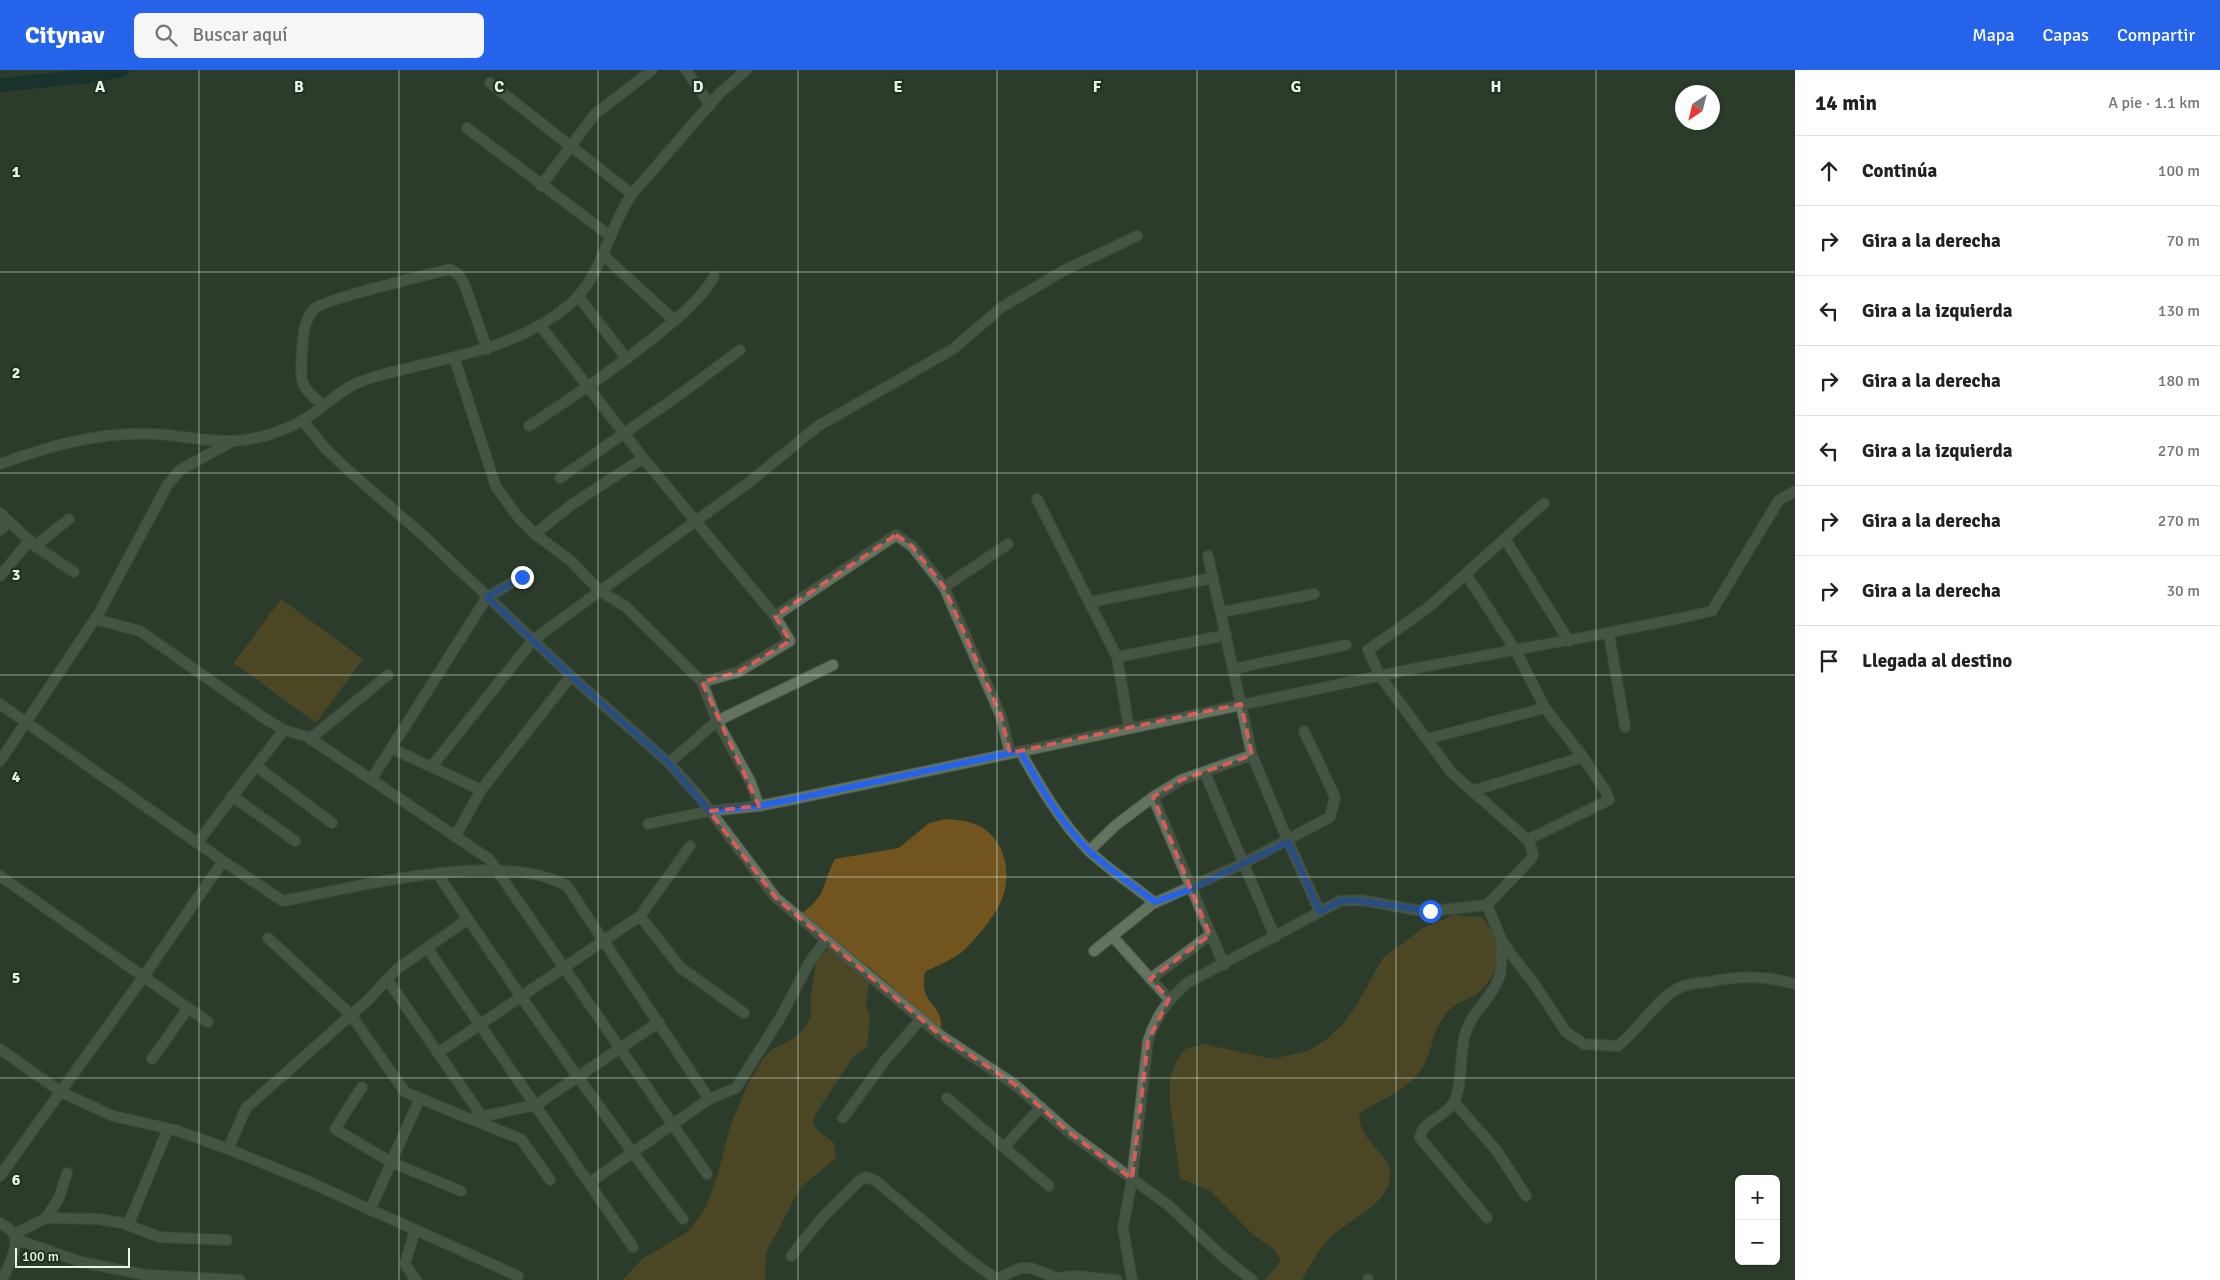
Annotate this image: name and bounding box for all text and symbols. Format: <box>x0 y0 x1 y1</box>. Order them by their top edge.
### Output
search box <box>134 13 484 58</box>
text: Citynav <box>25 20 104 50</box>
icon: search <box>152 21 180 49</box>
text: Buscar aquí <box>192 23 288 47</box>
text: Mapa <box>1972 24 2015 46</box>
text: Capas <box>2043 24 2089 46</box>
text: Compartir <box>2117 24 2195 46</box>
text: A <box>95 77 106 97</box>
text: B <box>294 77 304 97</box>
text: C <box>494 77 504 97</box>
text: D <box>693 77 704 97</box>
text: E <box>893 77 903 97</box>
text: F <box>1093 77 1102 97</box>
text: G <box>1291 77 1301 97</box>
text: H <box>1491 77 1501 97</box>
north arrow <box>1675 85 1720 130</box>
text: 14 min <box>1815 90 1877 116</box>
text: A pie · 1.1 km <box>2108 93 2200 113</box>
icon: ahead <box>1815 157 1843 185</box>
text: Continúa <box>1862 159 1937 183</box>
text: 100 m <box>2158 161 2200 181</box>
text: 1 <box>12 162 21 182</box>
icon: right <box>1815 227 1843 255</box>
text: Gira a la derecha <box>1862 229 2001 253</box>
text: 70 m <box>2166 231 2200 251</box>
icon: left <box>1815 297 1843 325</box>
text: Gira a la izquierda <box>1862 299 2012 323</box>
text: 130 m <box>2158 301 2200 321</box>
text: 2 <box>12 363 20 383</box>
icon: right <box>1815 367 1843 395</box>
text: Gira a la derecha <box>1862 369 2001 393</box>
text: 180 m <box>2158 371 2200 391</box>
icon: left <box>1815 437 1843 465</box>
text: Gira a la izquierda <box>1862 439 2012 463</box>
text: 270 m <box>2158 441 2200 461</box>
icon: right <box>1815 507 1843 535</box>
text: Gira a la derecha <box>1862 509 2001 533</box>
text: 270 m <box>2158 511 2200 531</box>
text: 3 <box>12 565 20 585</box>
route end <box>511 566 534 589</box>
icon: right <box>1815 577 1843 605</box>
text: Gira a la derecha <box>1862 579 2001 603</box>
text: 30 m <box>2166 581 2200 601</box>
icon: arrive <box>1815 647 1843 675</box>
text: Llegada al destino <box>1862 649 2012 673</box>
text: 4 <box>12 767 21 787</box>
route start <box>1419 900 1442 923</box>
text: 5 <box>12 968 20 988</box>
text: 6 <box>12 1170 21 1190</box>
map controls <box>1735 1175 1780 1265</box>
button: + <box>1735 1175 1780 1220</box>
button: − <box>1735 1220 1780 1265</box>
scale bar <box>15 1245 130 1268</box>
text: 100 m <box>22 1248 59 1265</box>

